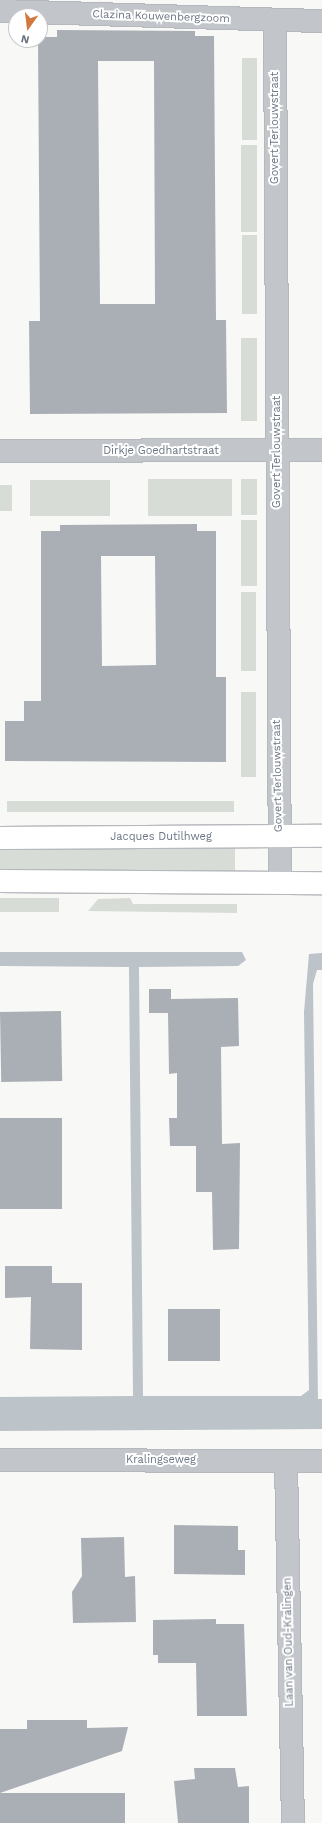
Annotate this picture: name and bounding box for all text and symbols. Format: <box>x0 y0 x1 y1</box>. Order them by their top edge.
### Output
north arrow <box>8 8 48 48</box>
street label: Clazina Kouwenbergzoom <box>92 8 230 26</box>
text: N <box>20 32 31 46</box>
street label: Govert Terlouwstraat <box>268 72 282 184</box>
street label: Govert Terlouwstraat <box>270 396 284 508</box>
street label: Dirkje Goedhartstraat <box>103 444 219 458</box>
street label: Govert Terlouwstraat <box>270 719 286 833</box>
street label: Jacques Dutilhweg <box>110 830 212 844</box>
street label: Kralingseweg <box>126 1453 196 1467</box>
street label: Laan van Oud-Kralingen <box>281 1577 297 1707</box>

